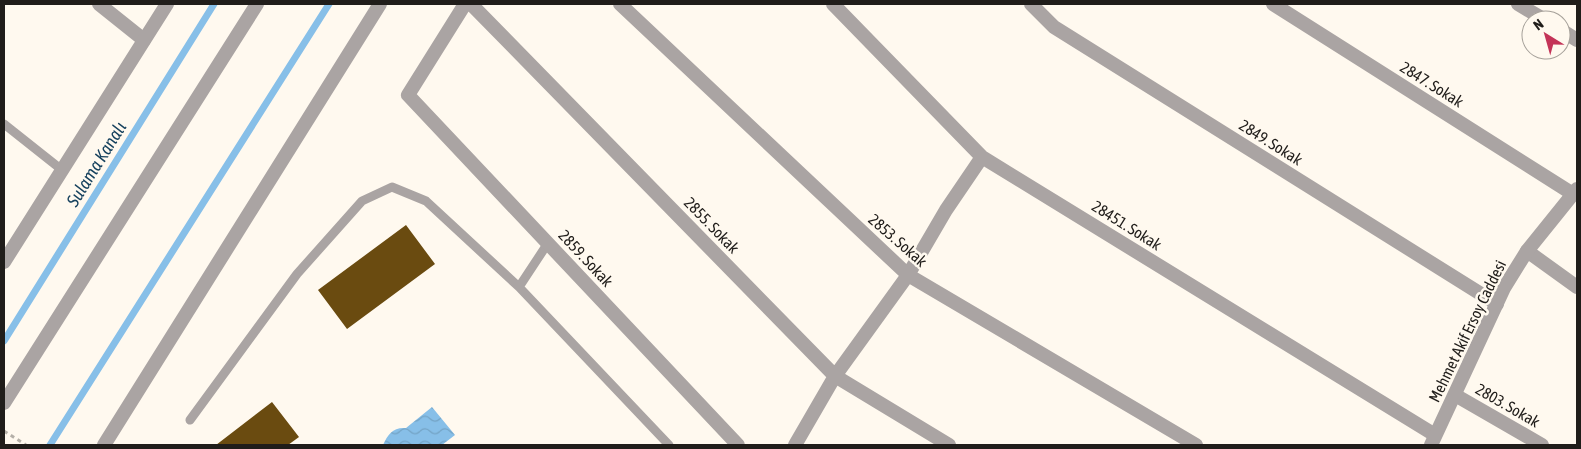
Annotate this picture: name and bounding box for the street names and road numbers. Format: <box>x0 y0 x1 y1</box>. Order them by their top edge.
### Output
street label: 2847. Sokak <box>1397 58 1467 110</box>
street label: 2849. Sokak <box>1236 116 1306 168</box>
street label: 2855. Sokak <box>681 193 743 257</box>
street label: 28451. Sokak <box>1089 197 1165 253</box>
street label: 2853. Sokak <box>865 210 931 270</box>
street label: 2859. Sokak <box>555 226 617 290</box>
street label: Mehmet Akif Ersoy Caddesi <box>1425 257 1510 405</box>
street label: 2803. Sokak <box>1473 379 1543 431</box>

